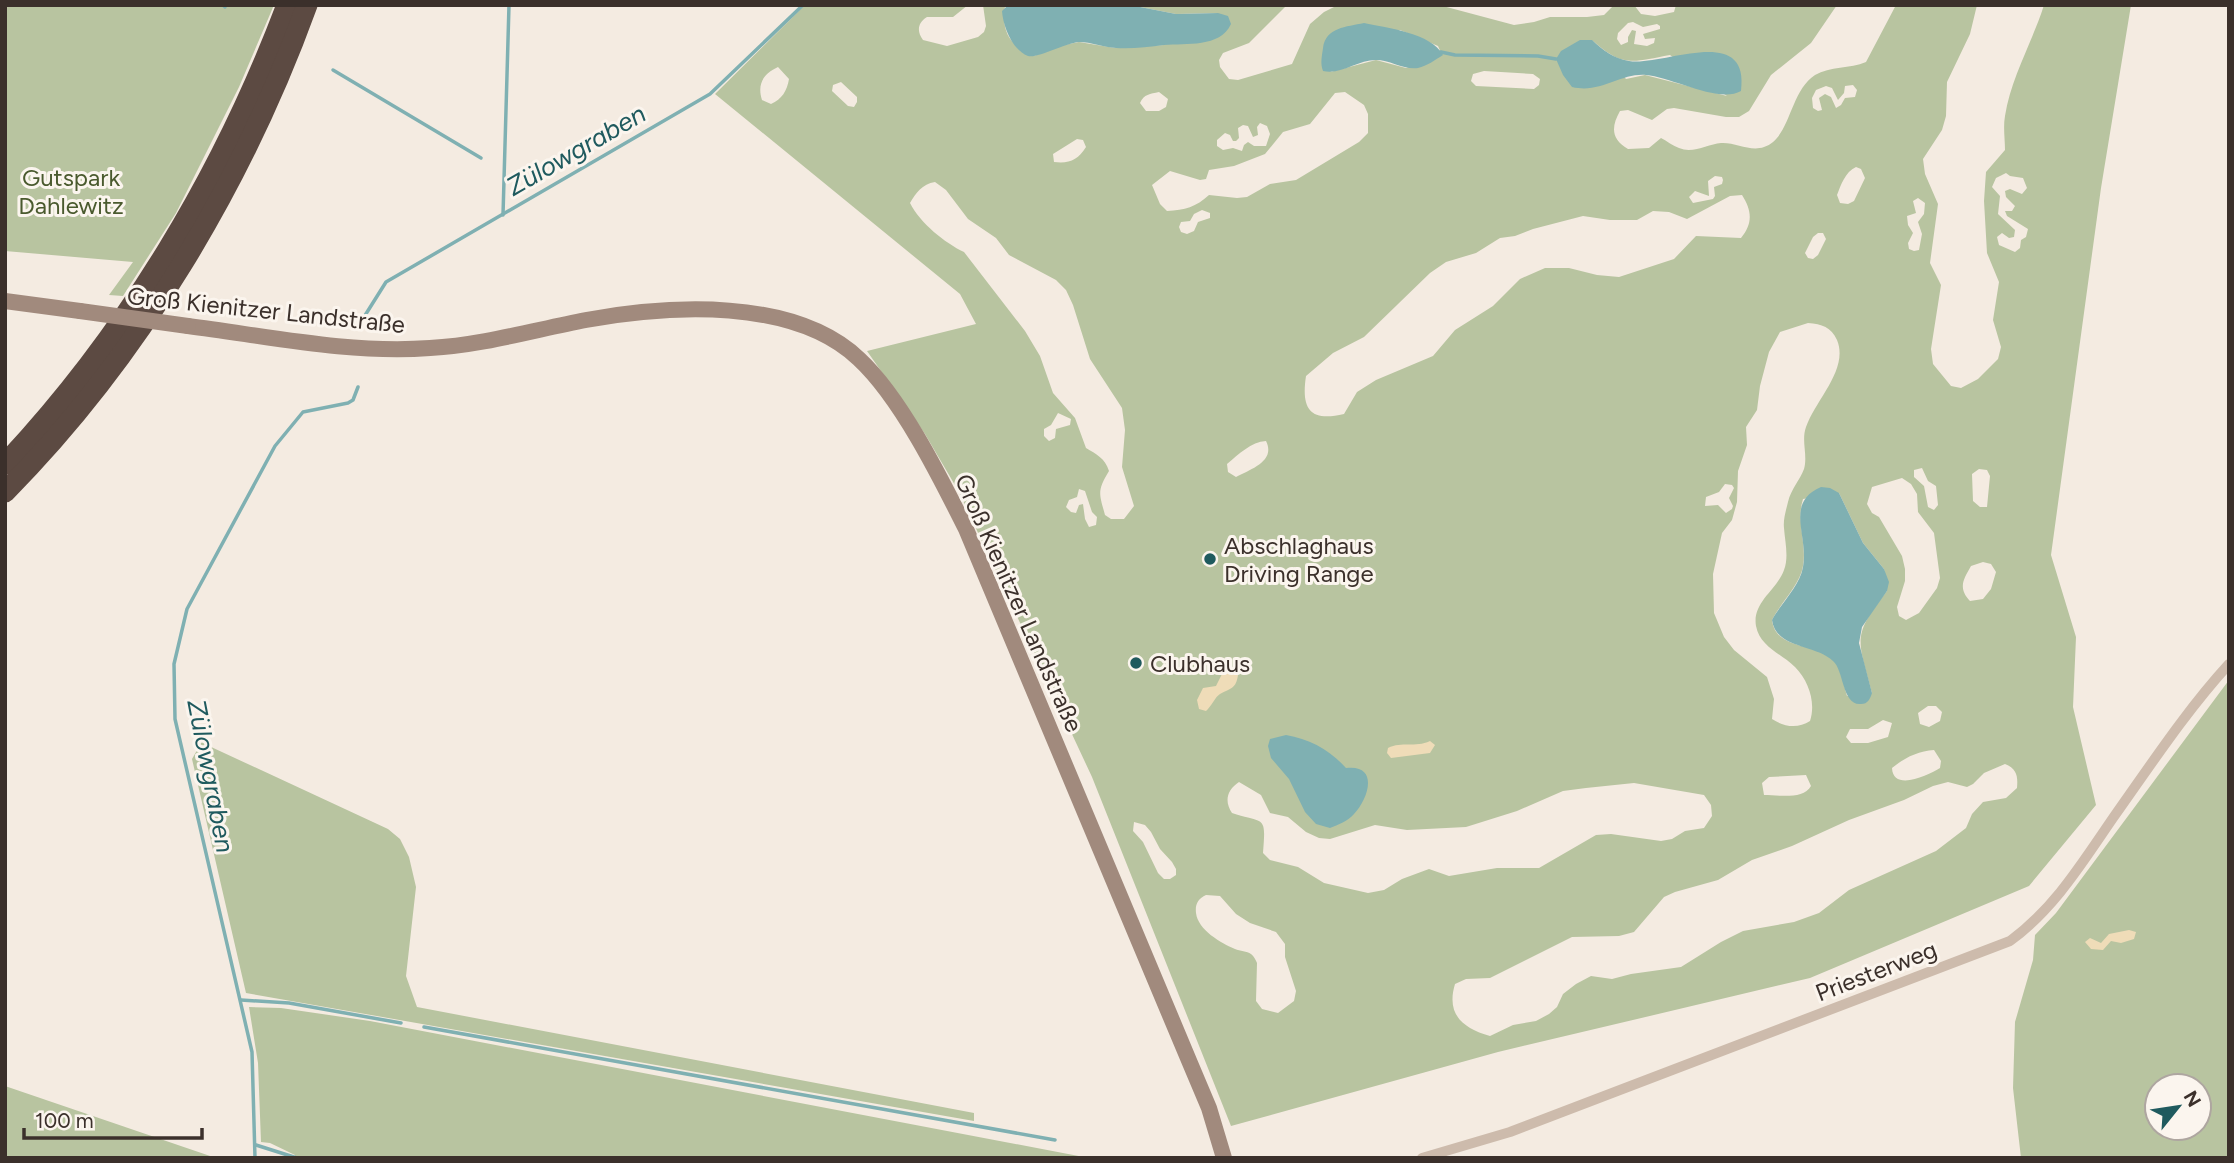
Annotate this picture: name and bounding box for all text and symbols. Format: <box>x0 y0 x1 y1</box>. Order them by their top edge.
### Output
water label: Zülowgraben <box>501 97 651 203</box>
park label: Gutspark Dahlewitz <box>18 163 124 220</box>
street label: Groß Kienitzer Landstraße <box>126 281 406 339</box>
street label: Groß Kienitzer Landstraße <box>949 469 1089 737</box>
place label: Abschlaghaus Driving Range <box>1224 531 1374 588</box>
marker: Abschlaghaus Driving Range <box>1202 551 1218 567</box>
place label: Clubhaus <box>1150 649 1250 678</box>
marker: Clubhaus <box>1128 655 1144 671</box>
water label: Zülowgraben <box>180 697 242 855</box>
street label: Priesterweg <box>1811 935 1941 1007</box>
north arrow <box>2143 1072 2213 1142</box>
text: N <box>2179 1087 2206 1111</box>
scale bar <box>24 1096 203 1140</box>
text: 100 m <box>35 1108 94 1133</box>

